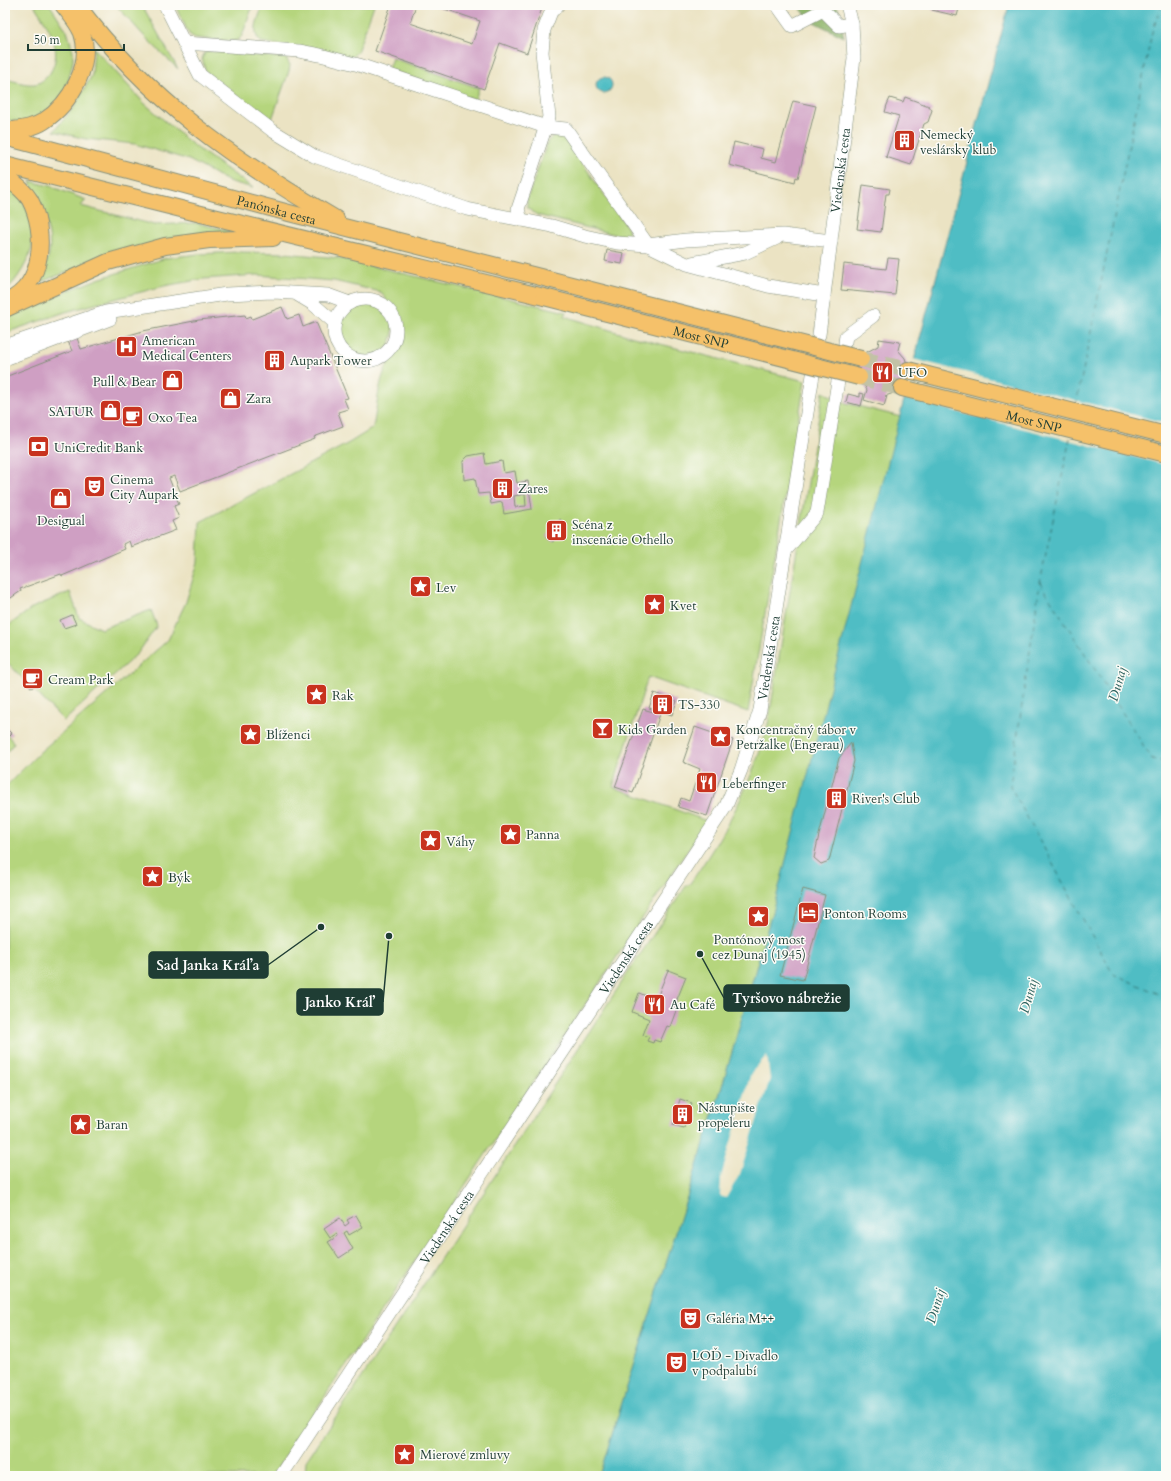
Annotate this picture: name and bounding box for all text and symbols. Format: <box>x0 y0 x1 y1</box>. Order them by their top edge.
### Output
scale bar <box>28 26 124 52</box>
text: 50 m <box>34 32 61 48</box>
street label: Viedenská cesta <box>826 126 855 214</box>
place label: Nemecký veslársky klub <box>920 126 997 159</box>
building icon: Nemecký veslársky klub <box>892 128 918 154</box>
street label: Panónska cesta <box>234 191 318 230</box>
street label: Most SNP <box>671 322 731 354</box>
place label: American Medical Centers <box>142 332 231 365</box>
hospital icon: American Medical Centers <box>114 334 140 360</box>
building icon: Aupark Tower <box>261 347 287 373</box>
place label: Aupark Tower <box>290 352 372 370</box>
restaurant icon: UFO <box>870 359 896 385</box>
place label: UFO <box>898 364 927 382</box>
shop icon: Pull & Bear <box>159 368 185 394</box>
place label: Pull & Bear <box>93 373 156 391</box>
shop icon: Zara <box>218 385 244 411</box>
place label: Zara <box>246 390 272 408</box>
shop icon: SATUR <box>97 398 123 424</box>
place label: SATUR <box>49 403 94 421</box>
cafe icon: Oxo Tea <box>120 404 146 430</box>
street label: Most SNP <box>1004 406 1064 438</box>
place label: Oxo Tea <box>148 409 198 427</box>
bank icon: UniCredit Bank <box>26 434 52 460</box>
place label: UniCredit Bank <box>54 439 143 457</box>
place label: Cinema City Aupark <box>110 471 179 504</box>
theatre icon: Cinema City Aupark <box>82 473 108 499</box>
building icon: Zares <box>490 475 516 501</box>
place label: Zares <box>518 480 548 498</box>
shop icon: Desigual <box>48 485 74 511</box>
place label: Desigual <box>37 512 86 530</box>
place label: Scéna z inscenácie Othello <box>572 516 673 549</box>
building icon: Scéna z inscenácie Othello <box>544 518 570 544</box>
place icon: Lev <box>408 574 434 600</box>
place label: Lev <box>436 579 457 597</box>
place icon: Kvet <box>641 592 667 618</box>
place label: Kvet <box>670 597 696 615</box>
street label: Viedenská cesta <box>754 614 785 702</box>
water label: Dunaj <box>1103 664 1132 704</box>
cafe icon: Cream Park <box>20 666 46 692</box>
place label: Cream Park <box>48 671 114 689</box>
place icon: Rak <box>303 682 329 708</box>
place label: Rak <box>332 687 354 705</box>
building icon: TS-330 <box>650 691 676 717</box>
place label: TS-330 <box>678 696 720 714</box>
bar icon: Kids Garden <box>590 716 616 742</box>
place icon: Blíženci <box>237 721 263 747</box>
place label: Kids Garden <box>618 721 688 739</box>
place label: Koncentračný tábor v Petržalke (Engerau) <box>736 721 857 754</box>
place icon: Koncentračný tábor v Petržalke (Engerau) <box>707 723 733 749</box>
place label: Blíženci <box>266 726 311 744</box>
restaurant icon: Leberfinger <box>694 770 720 796</box>
place label: Leberfinger <box>722 775 786 793</box>
building icon: River's Club <box>824 785 850 811</box>
place label: River's Club <box>852 790 920 808</box>
place icon: Panna <box>497 821 523 847</box>
place label: Panna <box>526 826 560 844</box>
place icon: Váhy <box>418 828 444 854</box>
place label: Váhy <box>446 833 475 851</box>
place icon: Býk <box>140 864 166 890</box>
place label: Býk <box>168 869 191 887</box>
hotel icon: Ponton Rooms <box>796 900 822 926</box>
place icon: Pontónový most cez Dunaj (1945) <box>746 904 772 930</box>
place label: Ponton Rooms <box>824 905 907 923</box>
street label: Viedenská cesta <box>595 917 658 998</box>
place label: Pontónový most cez Dunaj (1945) <box>712 931 806 964</box>
callout: Sad Janka Kráľa <box>149 952 268 978</box>
text: Sad Janka Kráľa <box>156 956 260 975</box>
water label: Dunaj <box>1014 976 1043 1016</box>
callout: Tyršovo nábrežie <box>724 985 849 1011</box>
callout: Janko Kráľ <box>297 989 383 1015</box>
text: Tyršovo nábrežie <box>732 989 842 1008</box>
restaurant icon: Au Café <box>642 991 668 1017</box>
text: Janko Kráľ <box>303 993 376 1012</box>
place label: Au Café <box>670 996 715 1014</box>
place label: Nástupište propeleru <box>698 1099 755 1132</box>
building icon: Nástupište propeleru <box>669 1101 695 1127</box>
place icon: Baran <box>68 1111 94 1137</box>
place label: Baran <box>96 1116 129 1134</box>
street label: Viedenská cesta <box>416 1186 479 1268</box>
water label: Dunaj <box>921 1285 950 1326</box>
theatre icon: Galéria M++ <box>678 1305 704 1331</box>
place label: Galéria M++ <box>706 1310 775 1328</box>
place label: LOĎ - Divadlo v podpalubí <box>692 1347 778 1380</box>
theatre icon: LOĎ - Divadlo v podpalubí <box>663 1349 689 1375</box>
place icon: Mierové zmluvy <box>392 1441 418 1467</box>
place label: Mierové zmluvy <box>420 1446 510 1464</box>

